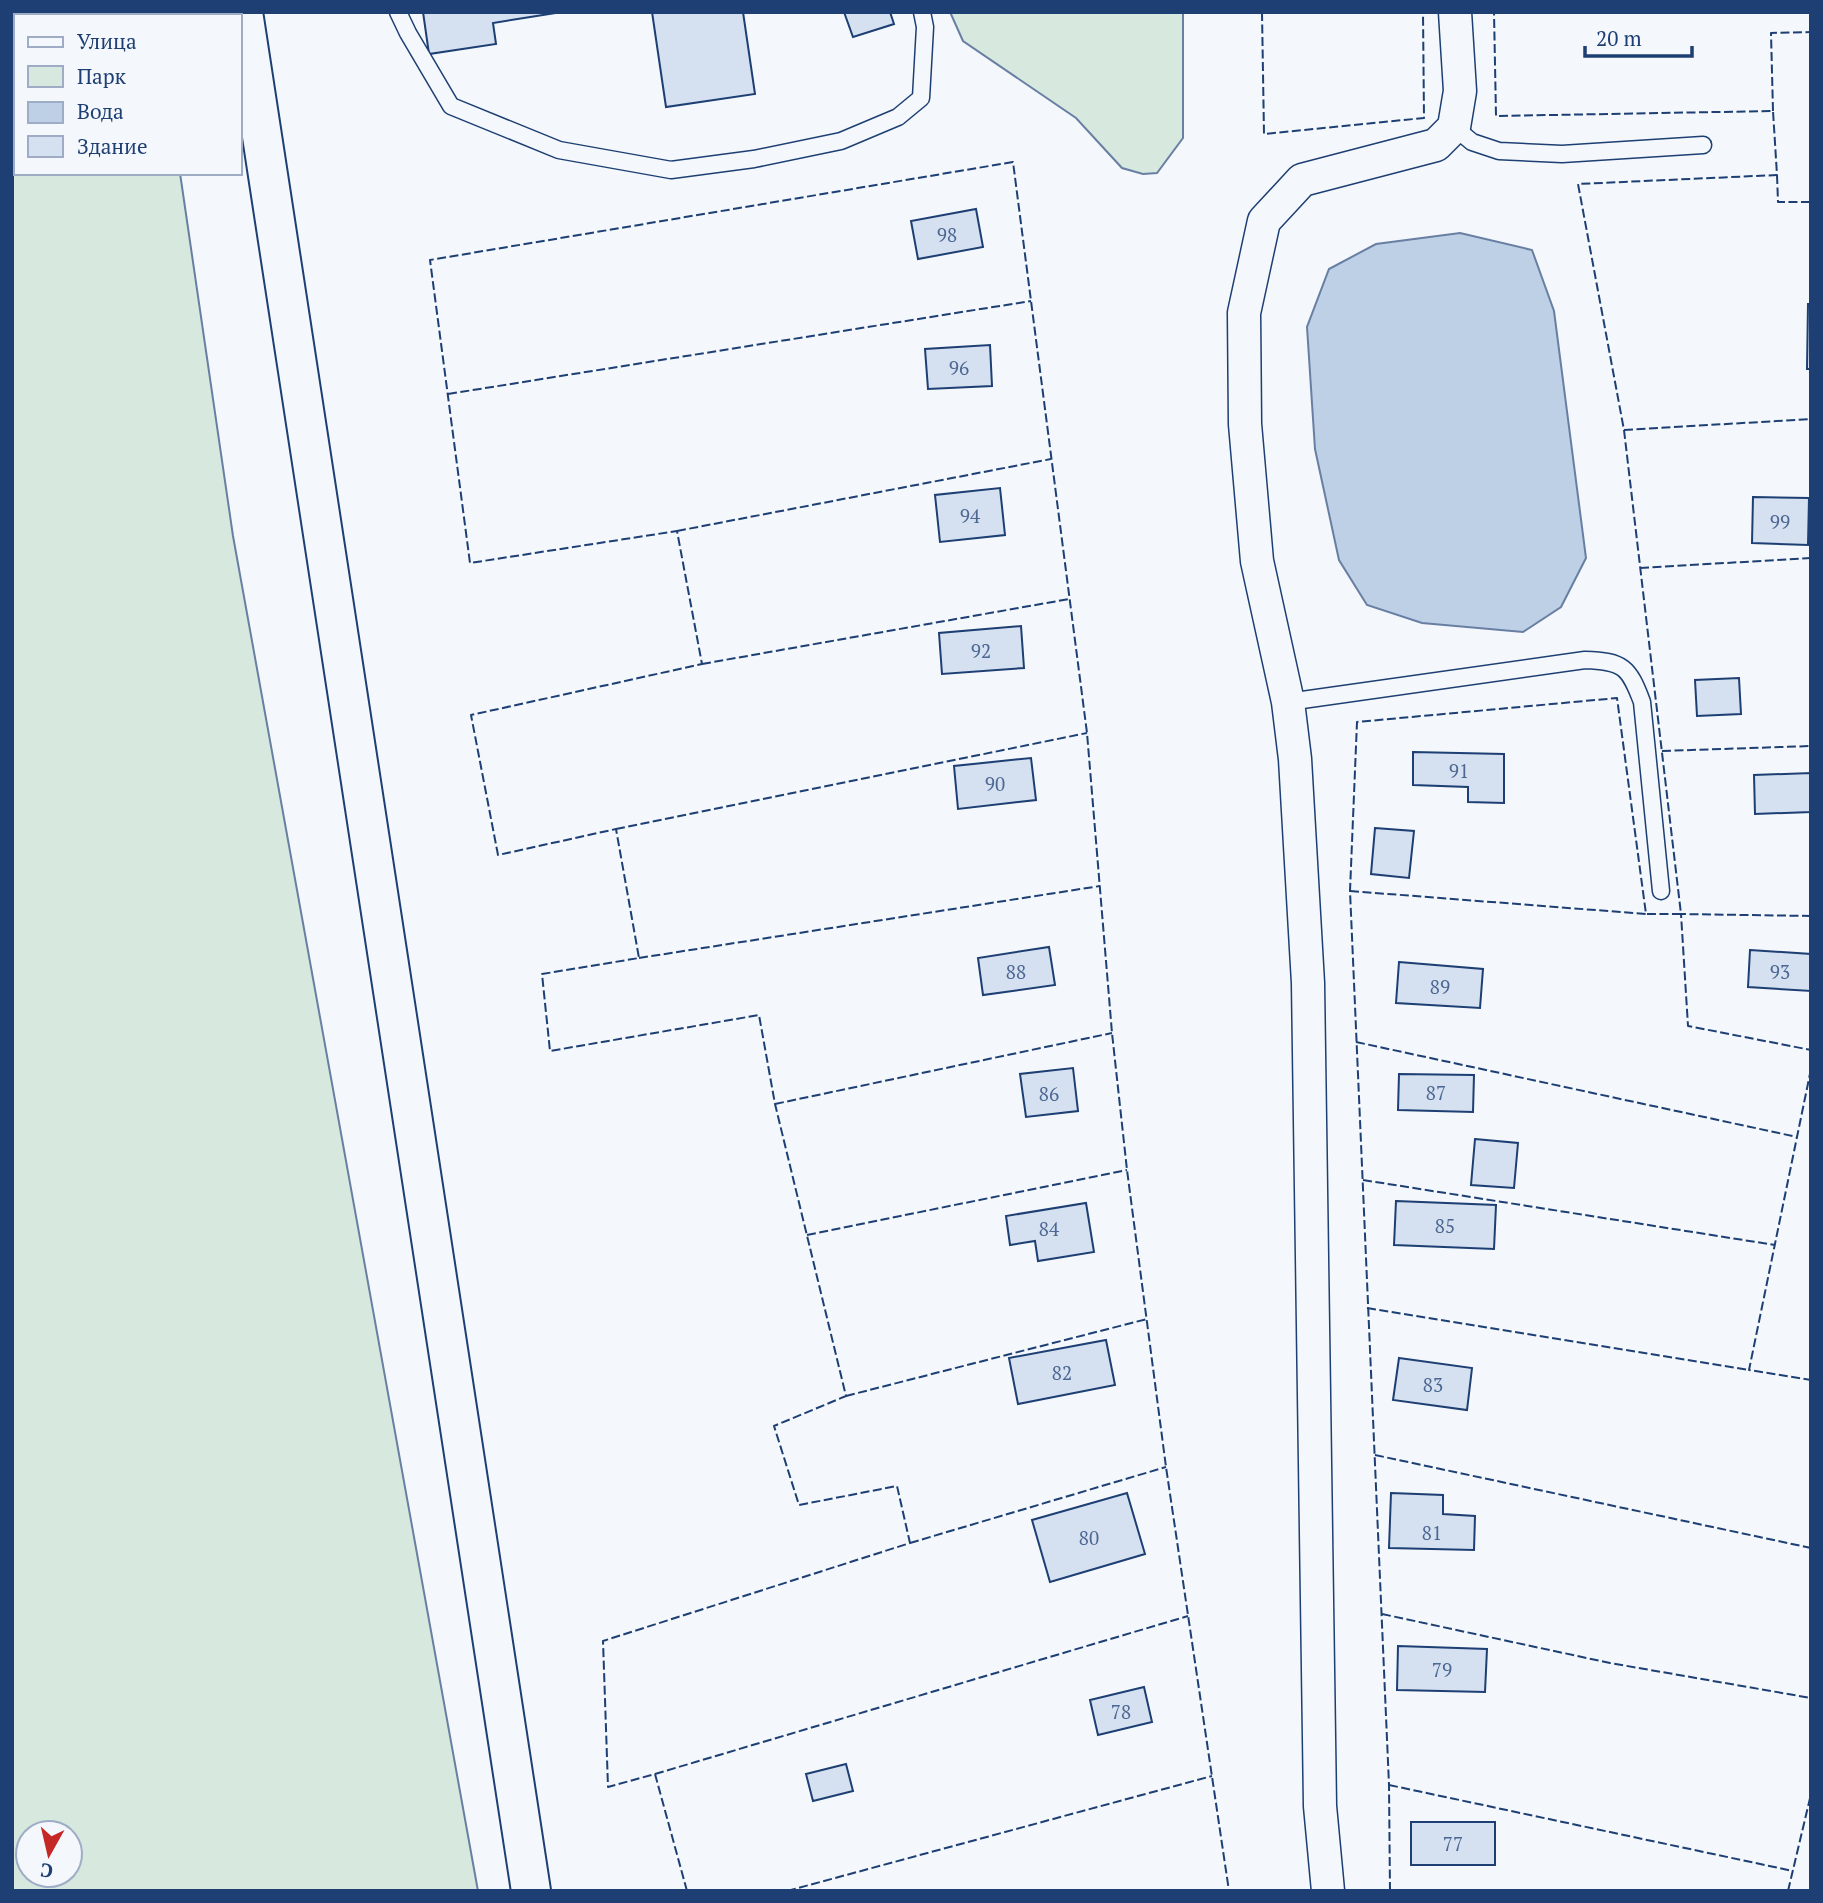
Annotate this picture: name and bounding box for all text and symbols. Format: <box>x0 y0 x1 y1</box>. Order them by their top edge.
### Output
legend <box>14 14 242 175</box>
scale bar <box>1585 14 1692 58</box>
text: 20 m <box>1596 24 1642 52</box>
text: Улица <box>77 27 137 55</box>
text: Парк <box>77 62 127 90</box>
text: Вода <box>77 97 124 125</box>
text: Здание <box>77 132 148 160</box>
house number: 98 <box>937 222 957 247</box>
house number: 96 <box>949 355 969 380</box>
house number: 94 <box>960 503 981 528</box>
house number: 99 <box>1770 509 1790 534</box>
house number: 92 <box>971 638 991 663</box>
house number: 91 <box>1449 758 1469 783</box>
house number: 90 <box>985 771 1005 796</box>
house number: 88 <box>1006 959 1026 984</box>
house number: 93 <box>1770 959 1790 984</box>
house number: 89 <box>1430 974 1450 999</box>
house number: 87 <box>1426 1080 1446 1105</box>
house number: 86 <box>1039 1081 1059 1106</box>
house number: 85 <box>1435 1213 1455 1238</box>
house number: 84 <box>1039 1216 1060 1241</box>
house number: 82 <box>1052 1360 1072 1385</box>
house number: 83 <box>1423 1372 1443 1397</box>
house number: 81 <box>1422 1520 1442 1545</box>
house number: 80 <box>1079 1525 1099 1550</box>
house number: 79 <box>1432 1657 1452 1682</box>
house number: 78 <box>1111 1699 1131 1724</box>
north arrow <box>14 1819 84 1889</box>
house number: 77 <box>1443 1831 1463 1856</box>
text: С <box>39 1858 54 1885</box>

